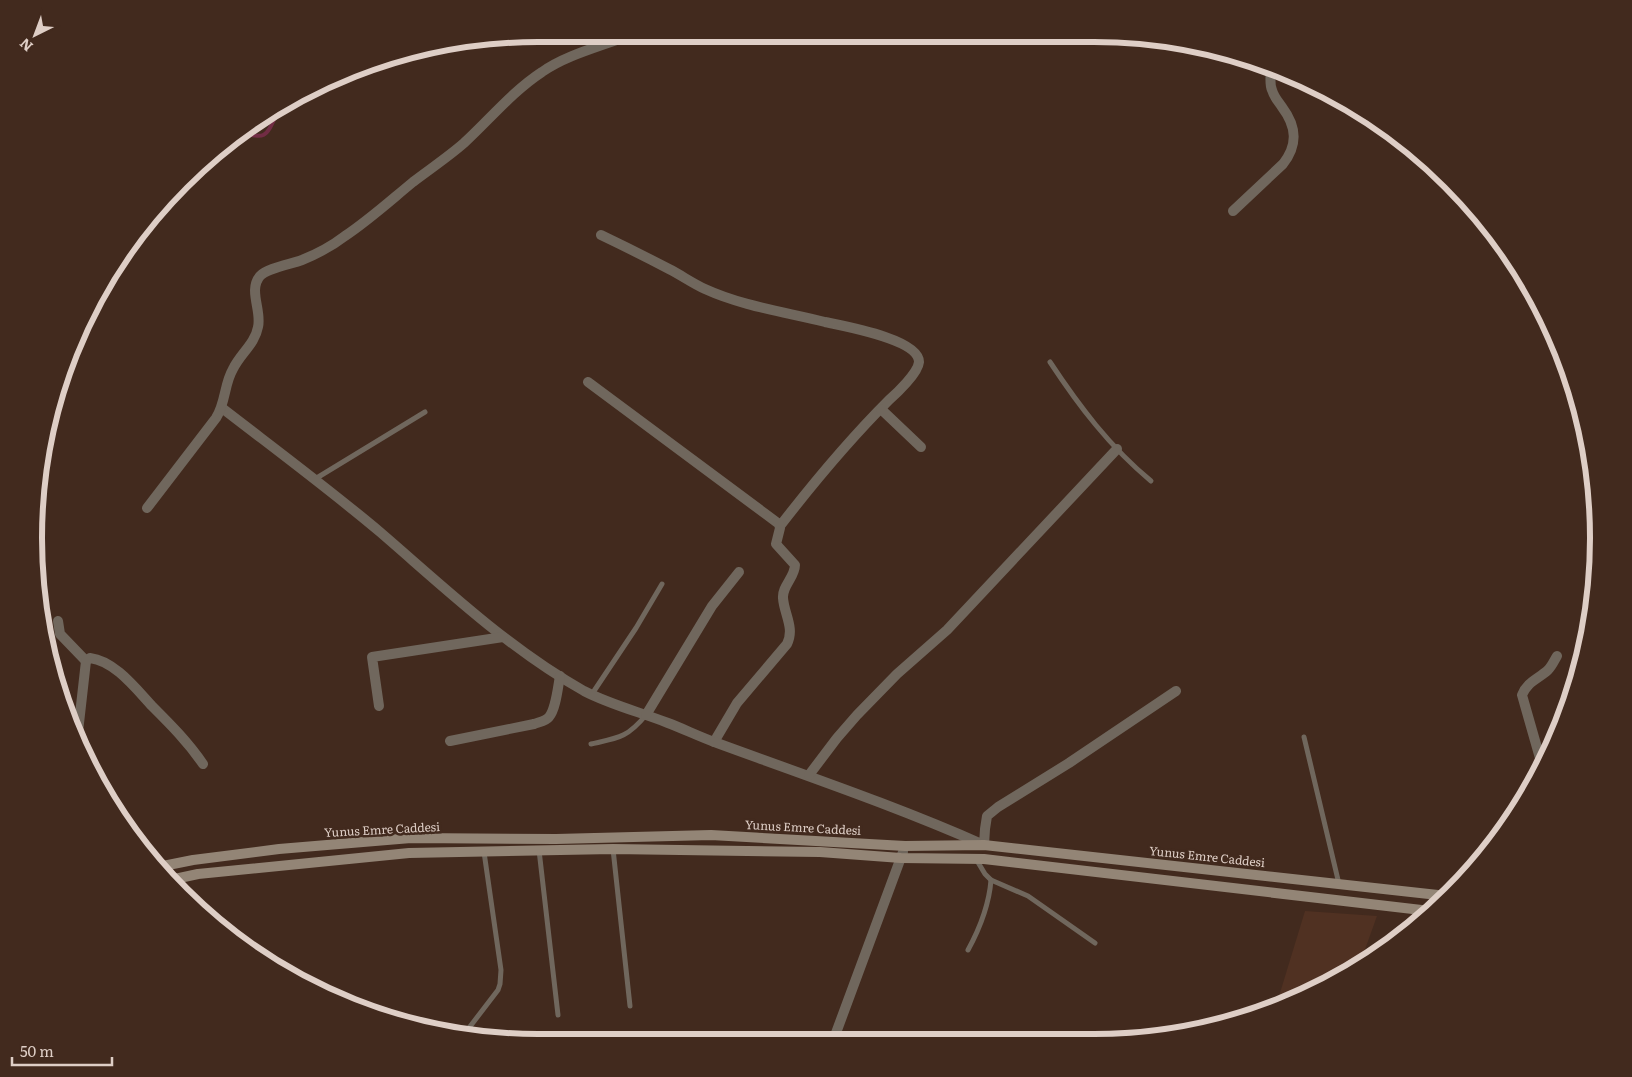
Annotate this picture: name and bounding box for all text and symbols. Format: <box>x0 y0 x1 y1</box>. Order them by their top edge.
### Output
north arrow <box>10 10 60 60</box>
text: N <box>14 34 37 57</box>
street label: Yunus Emre Caddesi <box>745 815 862 839</box>
street label: Yunus Emre Caddesi <box>323 817 440 841</box>
street label: Yunus Emre Caddesi <box>1148 841 1266 871</box>
scale bar <box>12 1034 112 1066</box>
text: 50 m <box>20 1039 54 1062</box>

